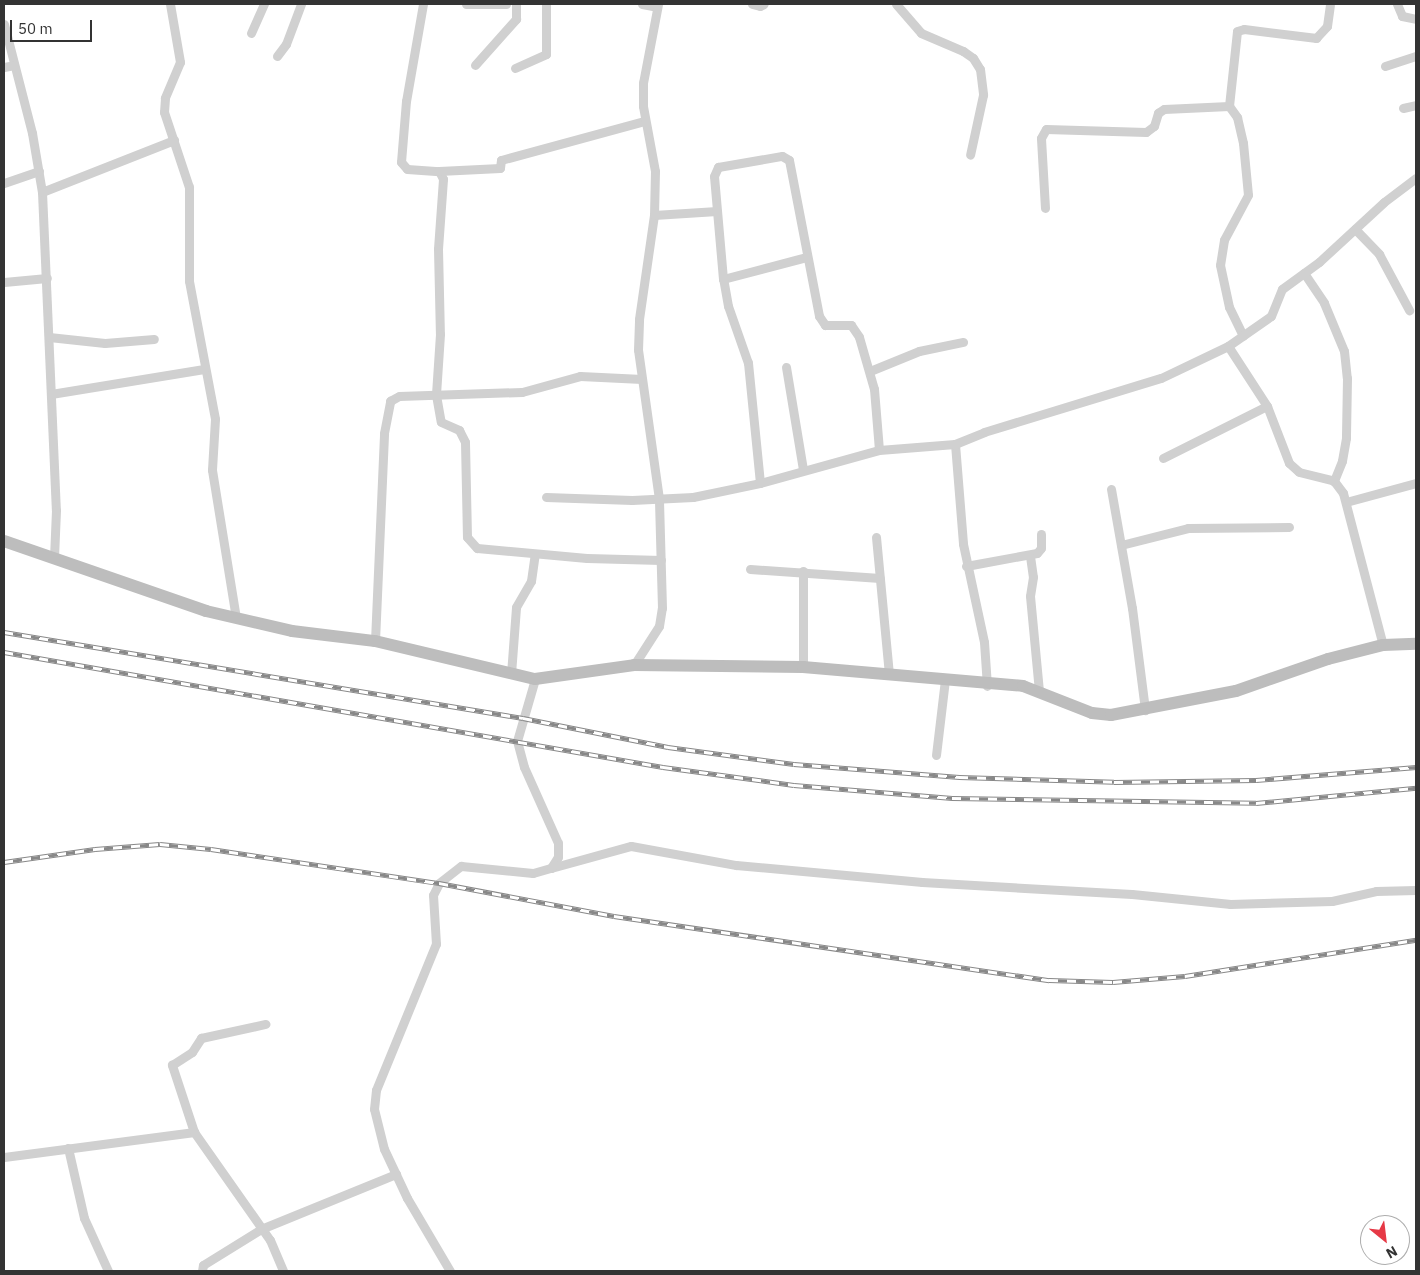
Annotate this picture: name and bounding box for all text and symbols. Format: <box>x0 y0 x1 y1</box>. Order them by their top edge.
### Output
scale bar <box>12 10 95 42</box>
text: 50 m <box>18 19 53 38</box>
north arrow <box>1360 1215 1410 1265</box>
text: N <box>1383 1242 1401 1263</box>

